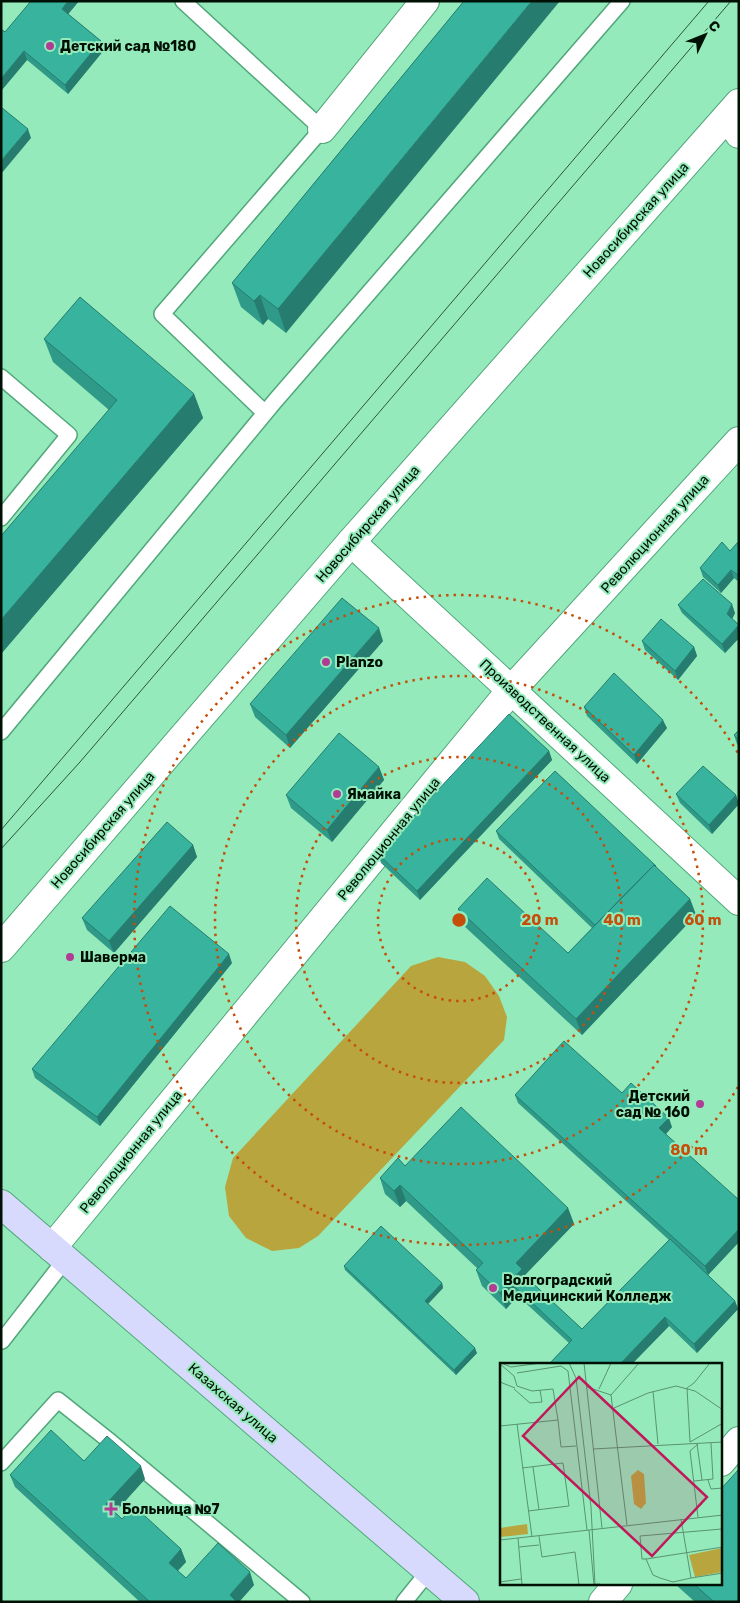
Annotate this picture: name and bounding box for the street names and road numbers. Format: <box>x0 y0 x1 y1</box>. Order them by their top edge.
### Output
street label: Новосибирская улица <box>580 159 692 281</box>
street label: Новосибирская улица <box>313 462 423 586</box>
street label: Революционная улица <box>597 471 713 597</box>
street label: Производственная улица <box>476 656 614 786</box>
street label: Новосибирская улица <box>48 768 158 892</box>
street label: Революционная улица <box>334 774 444 904</box>
street label: Революционная улица <box>76 1087 186 1217</box>
street label: Казахская улица <box>185 1359 281 1447</box>

